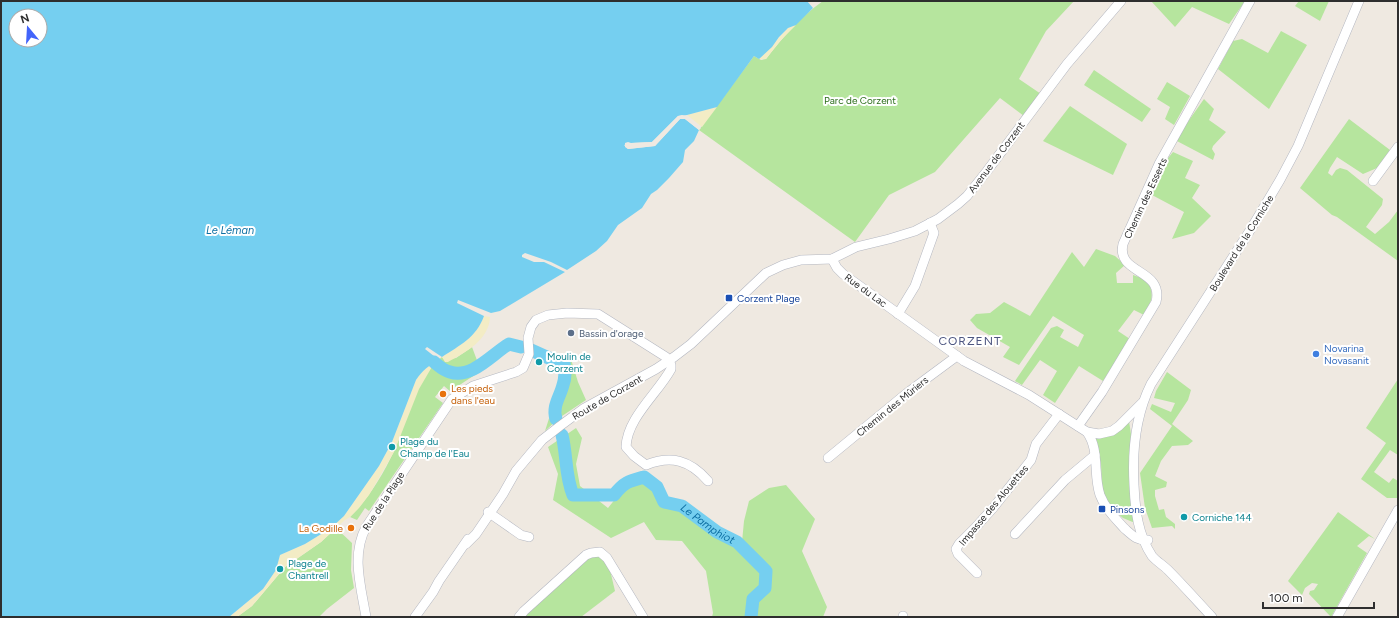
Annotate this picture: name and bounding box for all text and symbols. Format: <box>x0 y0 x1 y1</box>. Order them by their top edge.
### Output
north arrow <box>8 8 48 48</box>
text: N <box>19 11 31 26</box>
park label: Parc de Corzent <box>824 94 896 107</box>
street label: Avenue de Corzent <box>965 119 1028 196</box>
street label: Chemin des Esserts <box>1121 155 1170 241</box>
street label: Boulevard de la Corniche <box>1206 192 1277 294</box>
water label: Le Léman <box>206 224 254 237</box>
street label: Rue du Lac <box>842 271 890 311</box>
place label: Corzent Plage <box>737 292 801 305</box>
marker: Corzent Plage <box>724 293 734 303</box>
place label: Bassin d'orage <box>579 327 644 340</box>
marker: Bassin d'orage <box>566 328 576 338</box>
district label: CORZENT <box>938 334 1002 348</box>
place label: Novarina Novasanit <box>1324 342 1369 367</box>
marker: Novarina Novasanit <box>1311 349 1321 359</box>
place label: Moulin de Corzent <box>547 350 591 375</box>
marker: Moulin de Corzent <box>534 357 544 367</box>
street label: Route de Corzent <box>570 372 645 423</box>
street label: Chemin des Mûriers <box>854 373 931 439</box>
place label: Les pieds dans l'eau <box>451 382 495 407</box>
marker: Les pieds dans l'eau <box>438 389 448 399</box>
place label: Plage du Champ de l'Eau <box>400 435 469 460</box>
marker: Plage du Champ de l'Eau <box>387 442 397 452</box>
street label: Impasse des Alouettes <box>956 462 1031 548</box>
street label: Rue de la Plage <box>360 469 408 533</box>
water label: Le Pamphiot <box>678 501 737 547</box>
place label: Pinsons <box>1110 503 1145 516</box>
marker: Pinsons <box>1097 504 1107 514</box>
place label: Corniche 144 <box>1192 511 1252 524</box>
marker: Corniche 144 <box>1179 512 1189 522</box>
place label: La Godille <box>299 522 344 535</box>
marker: La Godille <box>346 523 356 533</box>
place label: Plage de Chantrell <box>288 557 329 582</box>
marker: Plage de Chantrell <box>275 564 285 574</box>
scale bar <box>1263 584 1374 610</box>
text: 100 m <box>1269 591 1303 605</box>

